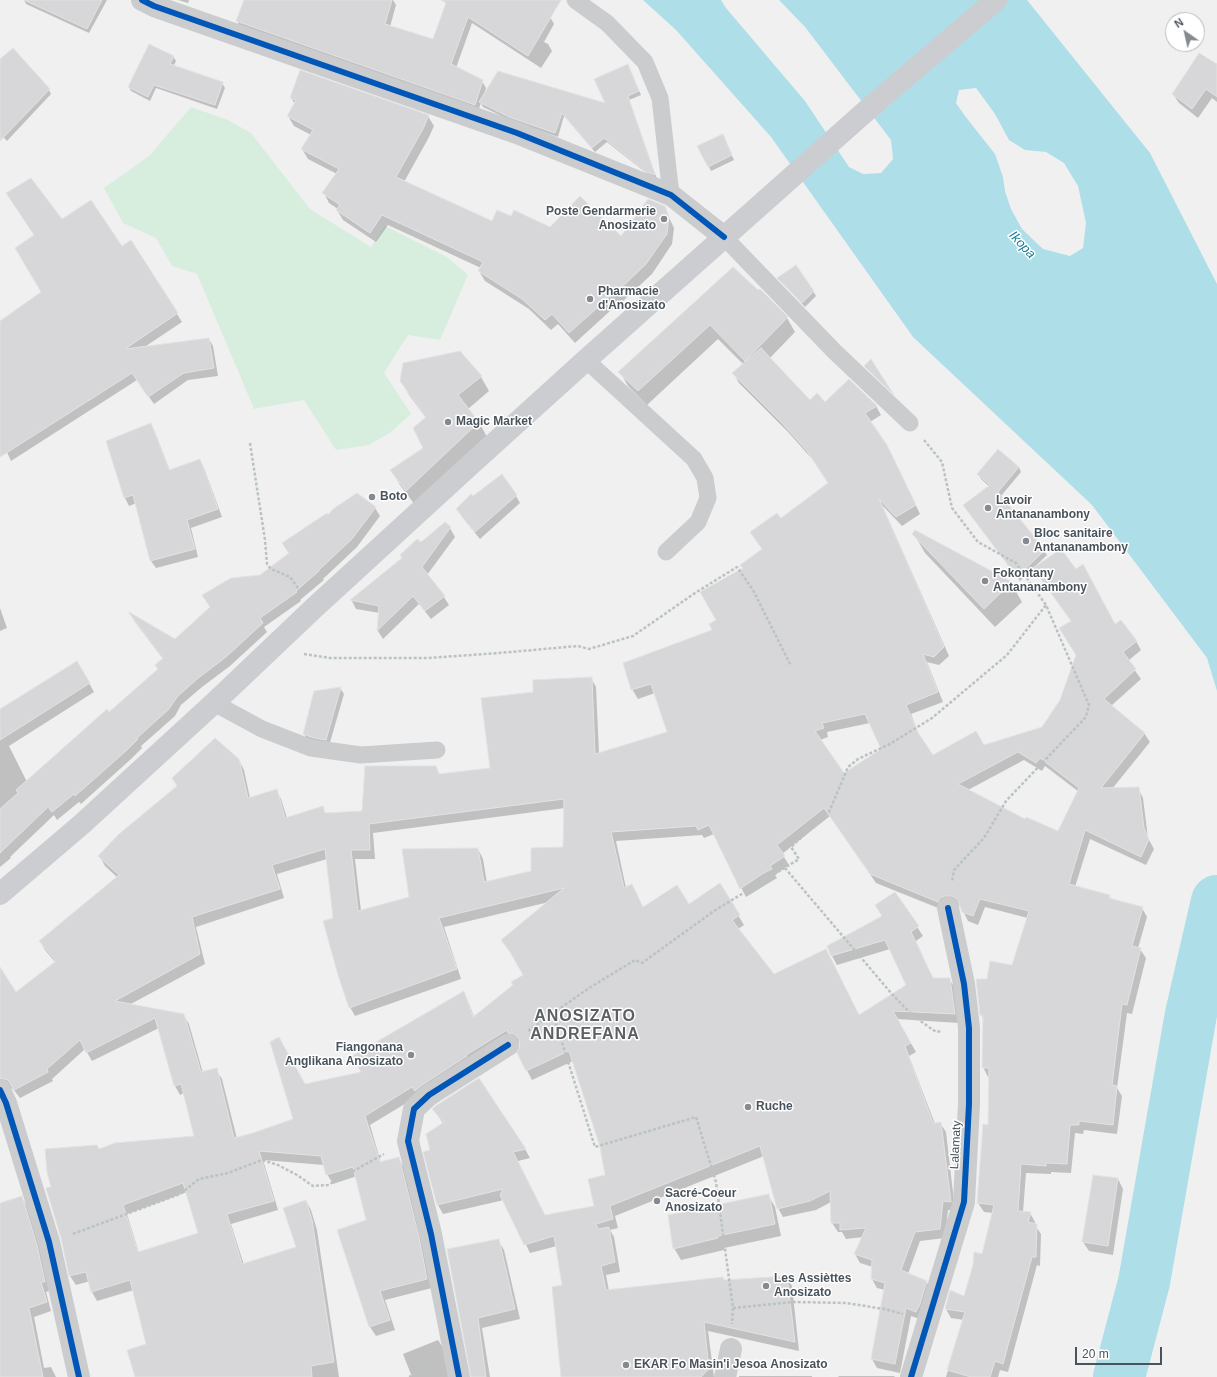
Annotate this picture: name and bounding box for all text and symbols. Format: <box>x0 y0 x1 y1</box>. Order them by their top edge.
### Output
north arrow <box>1165 12 1205 52</box>
text: N <box>1172 16 1185 30</box>
place label: Poste Gendarmerie Anosizato <box>546 205 656 233</box>
marker: Poste Gendarmerie Anosizato <box>659 214 669 224</box>
water label: Ikopa <box>1005 228 1039 262</box>
place label: Pharmacie d'Anosizato <box>598 285 666 313</box>
marker: Pharmacie d'Anosizato <box>585 294 595 304</box>
place label: Magic Market <box>456 415 532 429</box>
marker: Magic Market <box>443 417 453 427</box>
place label: Boto <box>380 490 407 504</box>
marker: Boto <box>367 492 377 502</box>
place label: Lavoir Antananambony <box>996 494 1090 522</box>
marker: Lavoir Antananambony <box>983 503 993 513</box>
place label: Bloc sanitaire Antananambony <box>1034 527 1128 555</box>
marker: Bloc sanitaire Antananambony <box>1021 536 1031 546</box>
place label: Fokontany Antananambony <box>993 567 1087 595</box>
marker: Fokontany Antananambony <box>980 576 990 586</box>
district label: ANOSIZATO ANDREFANA <box>530 1007 640 1045</box>
place label: Fiangonana Anglikana Anosizato <box>285 1041 403 1069</box>
marker: Fiangonana Anglikana Anosizato <box>406 1050 416 1060</box>
place label: Ruche <box>756 1100 793 1114</box>
marker: Ruche <box>743 1102 753 1112</box>
street label: Lalamaty <box>948 1120 964 1170</box>
place label: Sacré-Coeur Anosizato <box>665 1187 736 1215</box>
marker: Sacré-Coeur Anosizato <box>652 1196 662 1206</box>
place label: Les Assièttes Anosizato <box>774 1272 851 1300</box>
marker: Les Assièttes Anosizato <box>761 1281 771 1291</box>
scale bar <box>1077 1339 1164 1365</box>
text: 20 m <box>1082 1347 1109 1361</box>
place label: EKAR Fo Masin'i Jesoa Anosizato <box>634 1358 828 1372</box>
marker: EKAR Fo Masin'i Jesoa Anosizato <box>621 1360 631 1370</box>

